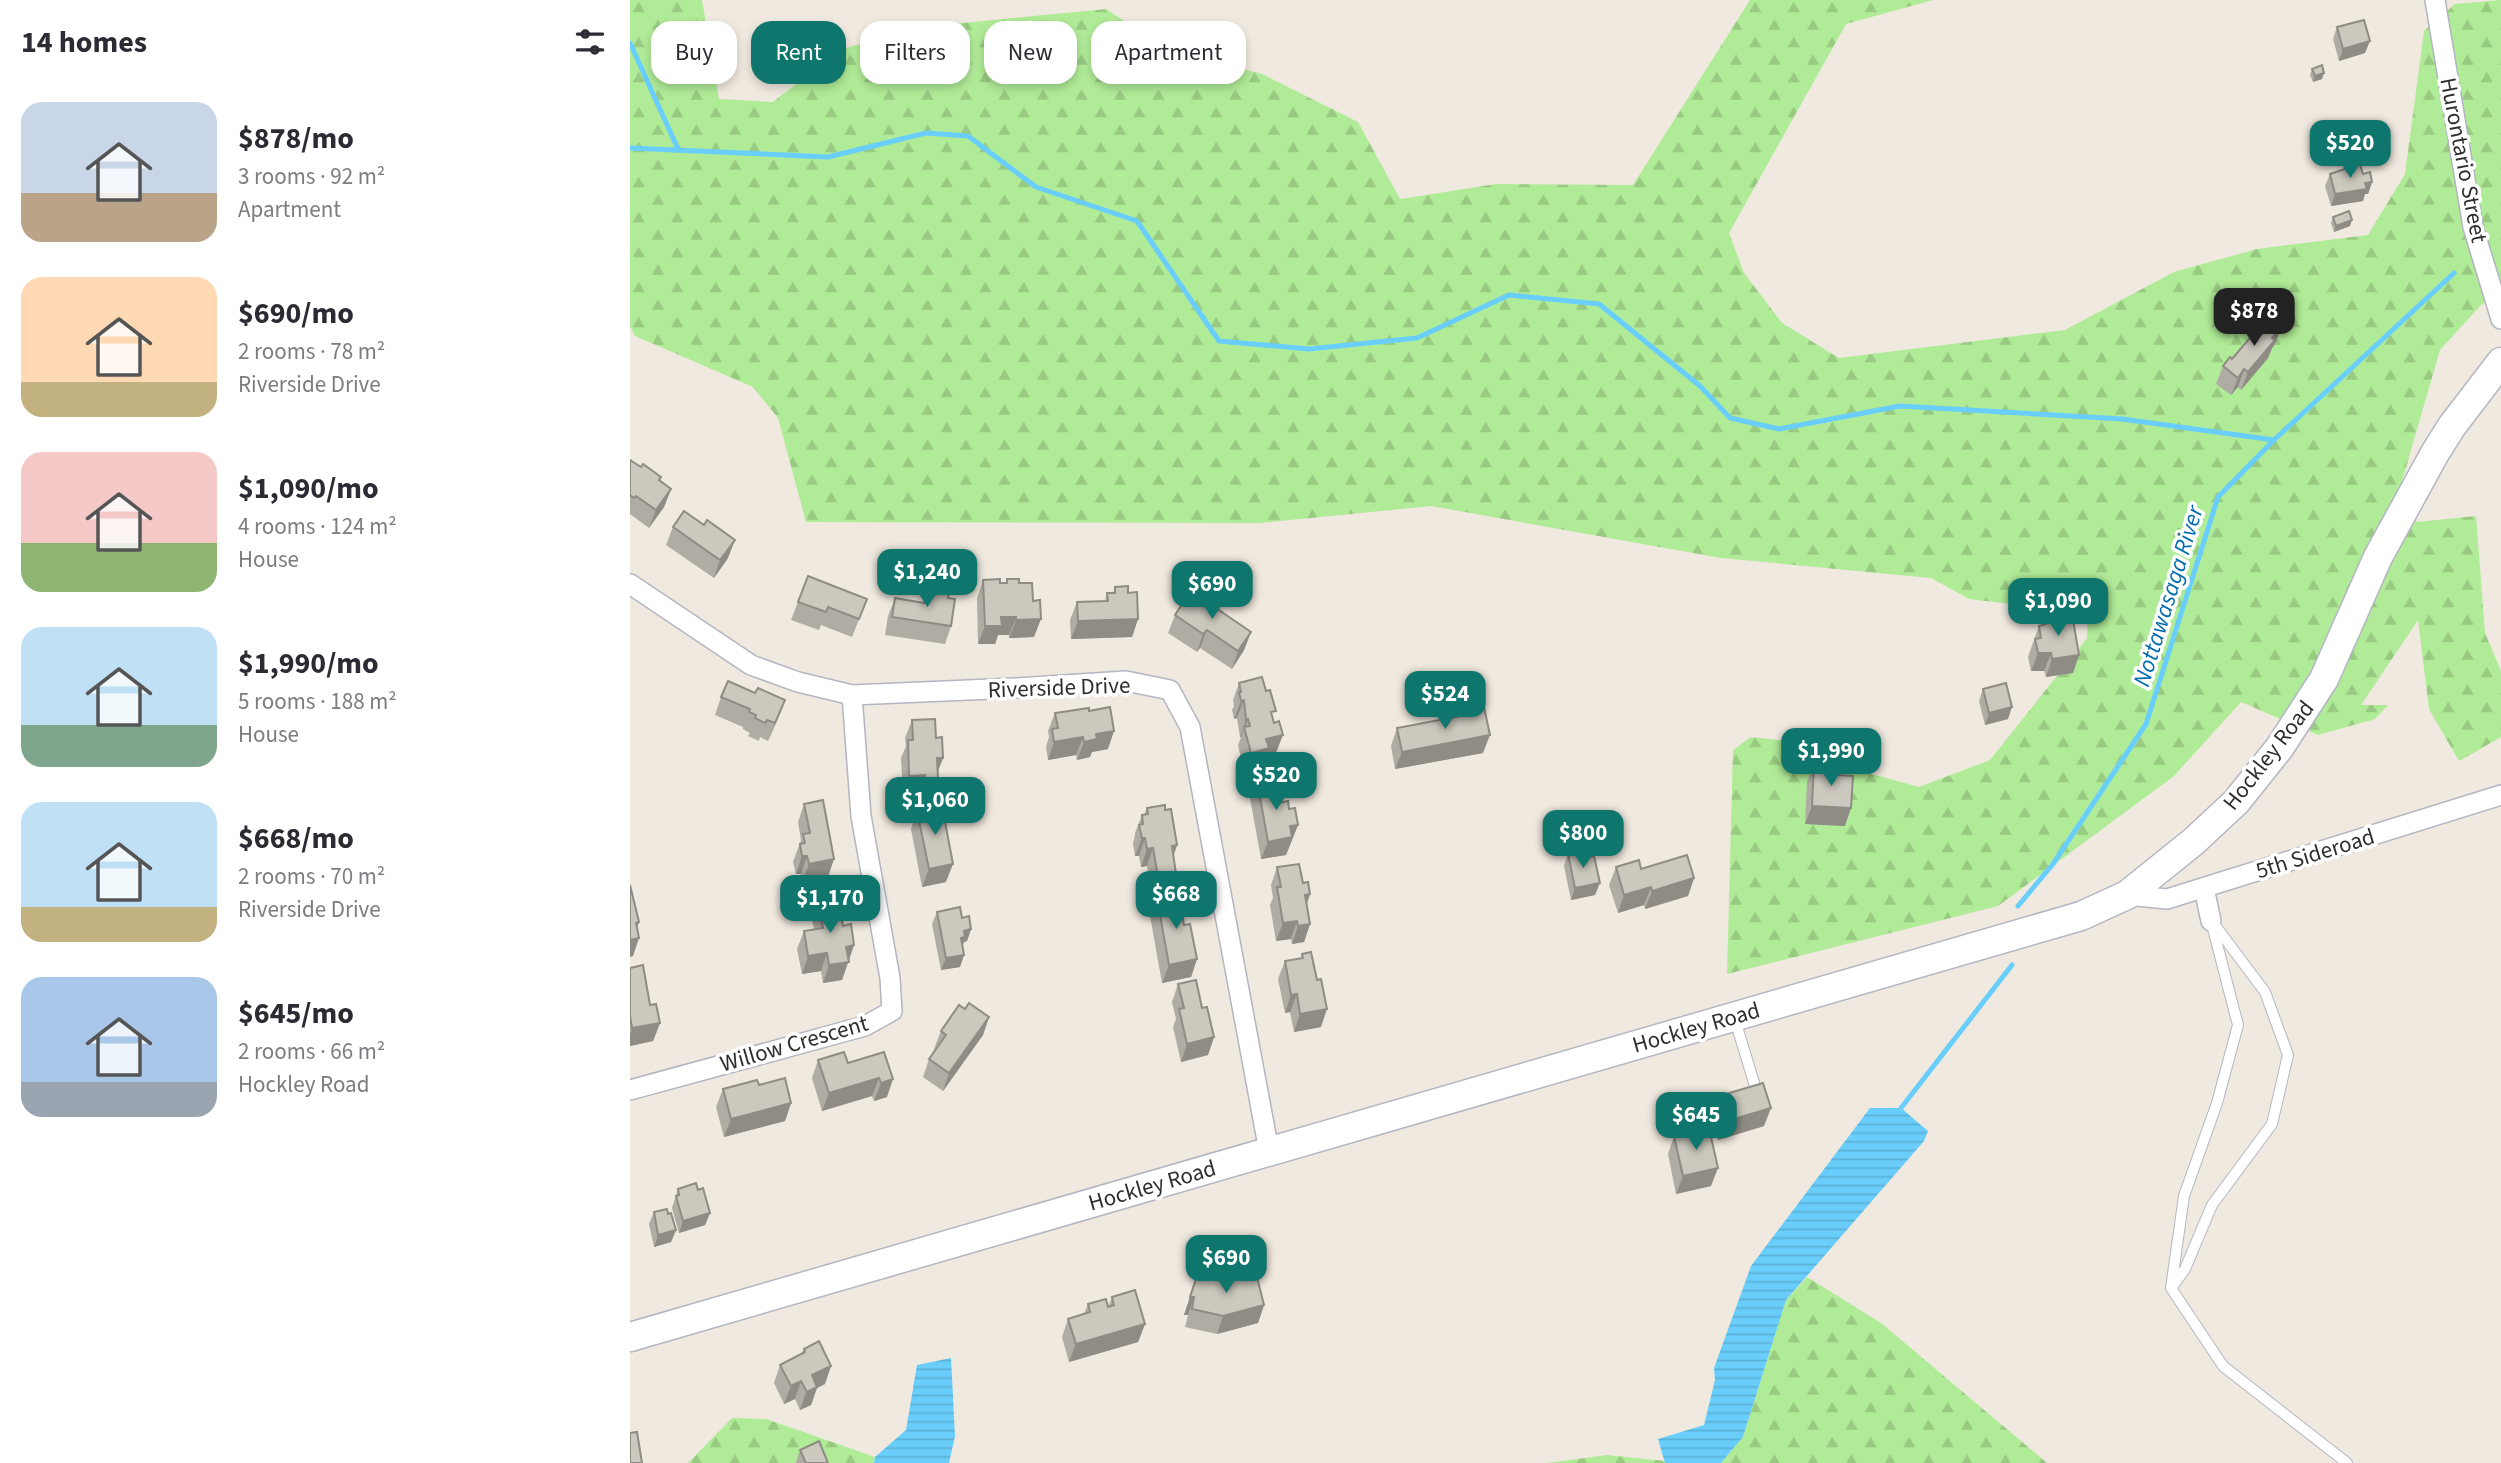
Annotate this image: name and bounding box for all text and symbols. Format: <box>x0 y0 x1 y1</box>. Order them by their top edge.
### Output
text: 14 homes <box>21 21 147 64</box>
chip: Buy <box>651 21 737 84</box>
chip: Rent <box>751 21 846 84</box>
chip: Filters <box>860 21 970 84</box>
chip: New <box>984 21 1077 84</box>
chip: Apartment <box>1091 21 1246 84</box>
icon: filters <box>571 23 609 61</box>
street label: Hurontario Street <box>2431 75 2496 246</box>
text: $878/mo <box>238 117 354 160</box>
pin: $520 <box>2309 120 2391 180</box>
text: $520 <box>2326 126 2374 159</box>
icon: home <box>77 130 161 214</box>
text: 3 rooms · 92 m² <box>238 160 385 193</box>
text: Apartment <box>238 193 341 226</box>
pin: $878 <box>2213 288 2295 348</box>
text: $690/mo <box>238 292 354 335</box>
text: $878 <box>2230 294 2278 327</box>
icon: home <box>77 305 161 389</box>
text: 2 rooms · 78 m² <box>238 335 385 368</box>
text: Riverside Drive <box>238 368 381 401</box>
text: $1,090/mo <box>238 467 379 510</box>
icon: home <box>77 480 161 564</box>
water label: Nottawasaga River <box>2124 500 2213 691</box>
text: 4 rooms · 124 m² <box>238 510 397 543</box>
text: House <box>238 543 299 576</box>
pin: $1,240 <box>870 550 984 609</box>
text: $1,240 <box>893 555 961 588</box>
pin: $690 <box>1171 562 1253 621</box>
text: $690 <box>1188 567 1236 600</box>
pin: $1,090 <box>2001 578 2115 638</box>
text: $1,090 <box>2024 584 2092 617</box>
text: $1,990/mo <box>238 642 379 685</box>
icon: home <box>77 655 161 739</box>
street label: Riverside Drive <box>987 669 1131 706</box>
pin: $524 <box>1404 672 1486 731</box>
text: $524 <box>1421 677 1469 710</box>
text: 5 rooms · 188 m² <box>238 685 397 718</box>
street label: Hockley Road <box>2215 693 2322 817</box>
text: House <box>238 718 299 751</box>
pin: $1,990 <box>1774 728 1888 788</box>
text: $1,990 <box>1797 734 1865 767</box>
pin: $520 <box>1235 752 1317 812</box>
text: $520 <box>1252 758 1300 791</box>
pin: $1,060 <box>878 778 992 837</box>
text: $1,060 <box>901 783 969 816</box>
pin: $800 <box>1542 810 1624 870</box>
text: $800 <box>1559 816 1607 849</box>
text: $668/mo <box>238 817 354 860</box>
street label: 5th Sideroad <box>2252 820 2379 887</box>
icon: home <box>77 830 161 914</box>
text: 2 rooms · 70 m² <box>238 860 385 893</box>
pin: $668 <box>1135 872 1217 931</box>
pin: $1,170 <box>773 876 887 935</box>
text: $668 <box>1152 877 1200 910</box>
text: $1,170 <box>796 881 864 914</box>
text: Riverside Drive <box>238 893 381 926</box>
text: $645/mo <box>238 992 354 1035</box>
street label: Hockley Road <box>1628 994 1764 1061</box>
icon: home <box>77 1005 161 1089</box>
street label: Willow Crescent <box>716 1007 872 1080</box>
text: 2 rooms · 66 m² <box>238 1035 385 1068</box>
text: Hockley Road <box>238 1068 369 1101</box>
pin: $645 <box>1655 1092 1737 1152</box>
text: $645 <box>1672 1098 1720 1131</box>
street label: Hockley Road <box>1084 1152 1220 1219</box>
pin: $690 <box>1185 1236 1267 1295</box>
text: $690 <box>1202 1241 1250 1274</box>

